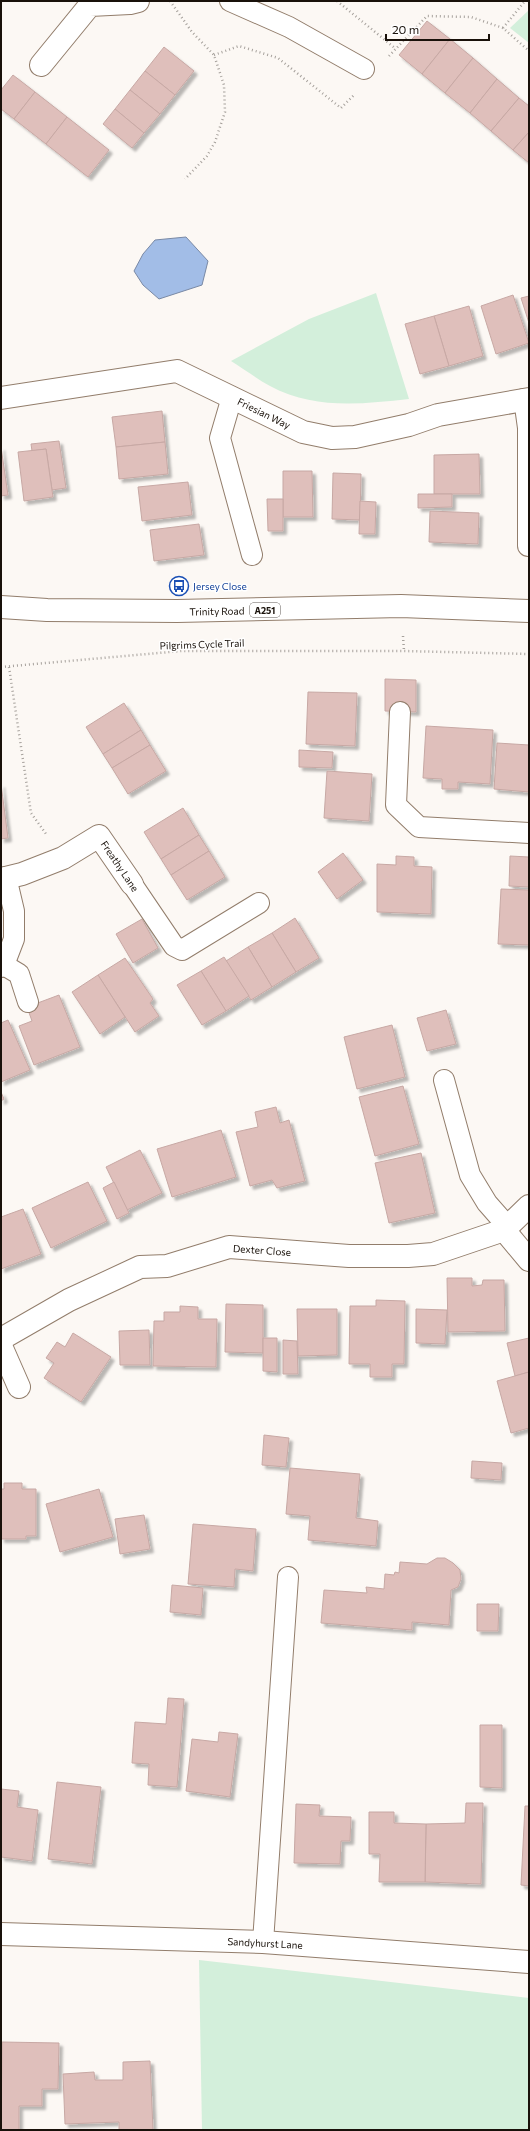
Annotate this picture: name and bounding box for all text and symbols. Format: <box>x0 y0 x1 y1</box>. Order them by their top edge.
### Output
scale bar <box>386 16 489 42</box>
text: 20 m <box>392 22 419 36</box>
street label: Friesian Way <box>236 395 292 431</box>
bus stop icon: Jersey Close <box>168 575 190 597</box>
place label: Jersey Close <box>193 580 247 592</box>
road number: A251 <box>250 603 280 617</box>
street label: Trinity Road <box>189 605 245 617</box>
street label: Pilgrims Cycle Trail <box>159 637 245 651</box>
street label: Freathy Lane <box>99 838 141 894</box>
street label: Dexter Close <box>233 1242 291 1258</box>
street label: Sandyhurst Lane <box>227 1935 303 1951</box>

